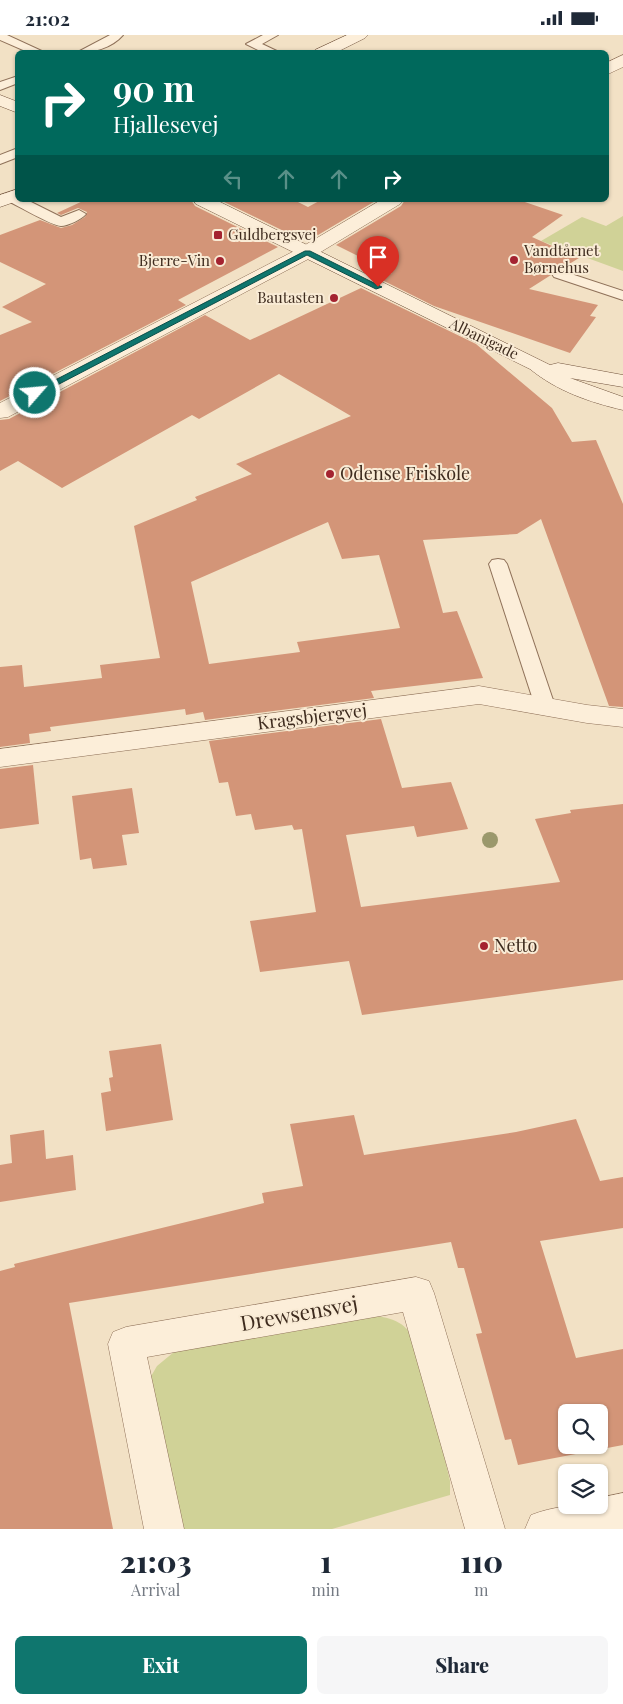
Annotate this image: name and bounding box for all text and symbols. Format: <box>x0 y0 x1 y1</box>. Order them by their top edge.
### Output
text: 21:02 <box>25 5 70 31</box>
text: 90 m <box>113 64 195 111</box>
icon: right <box>30 70 95 135</box>
text: Hjallesevej <box>113 109 218 139</box>
icon: left <box>219 165 247 193</box>
icon: ahead <box>272 165 300 193</box>
icon: ahead <box>325 165 353 193</box>
icon: right <box>378 165 406 193</box>
place label: Guldbergsvej <box>228 224 316 244</box>
marker: Guldbergsvej <box>212 229 224 241</box>
pin <box>357 236 399 287</box>
place label: Vandtårnet Børnehus <box>523 240 600 277</box>
icon: arrive <box>364 243 392 271</box>
place label: Bjerre-Vin <box>139 250 210 270</box>
marker: Vandtårnet Børnehus <box>508 254 520 266</box>
marker: Bjerre-Vin <box>214 255 226 267</box>
place label: Bautasten <box>257 287 324 307</box>
marker: Bautasten <box>328 292 340 304</box>
street label: Albanigade <box>446 312 522 363</box>
position arrow <box>8 366 60 418</box>
place label: Odense Friskole <box>340 461 470 485</box>
marker: Odense Friskole <box>324 468 336 480</box>
street label: Kragsbjergvej <box>256 697 368 735</box>
place label: Netto <box>494 933 538 957</box>
marker: Netto <box>478 940 490 952</box>
street label: Drewsensvej <box>238 1288 360 1336</box>
map controls <box>558 1404 608 1514</box>
button: search <box>558 1404 608 1454</box>
button: layers <box>558 1464 608 1514</box>
text: 21:03 <box>120 1541 192 1581</box>
text: 1 <box>320 1541 332 1581</box>
text: 110 <box>460 1541 503 1581</box>
text: Arrival <box>131 1579 180 1600</box>
text: min <box>311 1579 340 1600</box>
text: m <box>474 1579 489 1600</box>
button: Exit <box>15 1636 307 1694</box>
button: Share <box>317 1636 608 1694</box>

